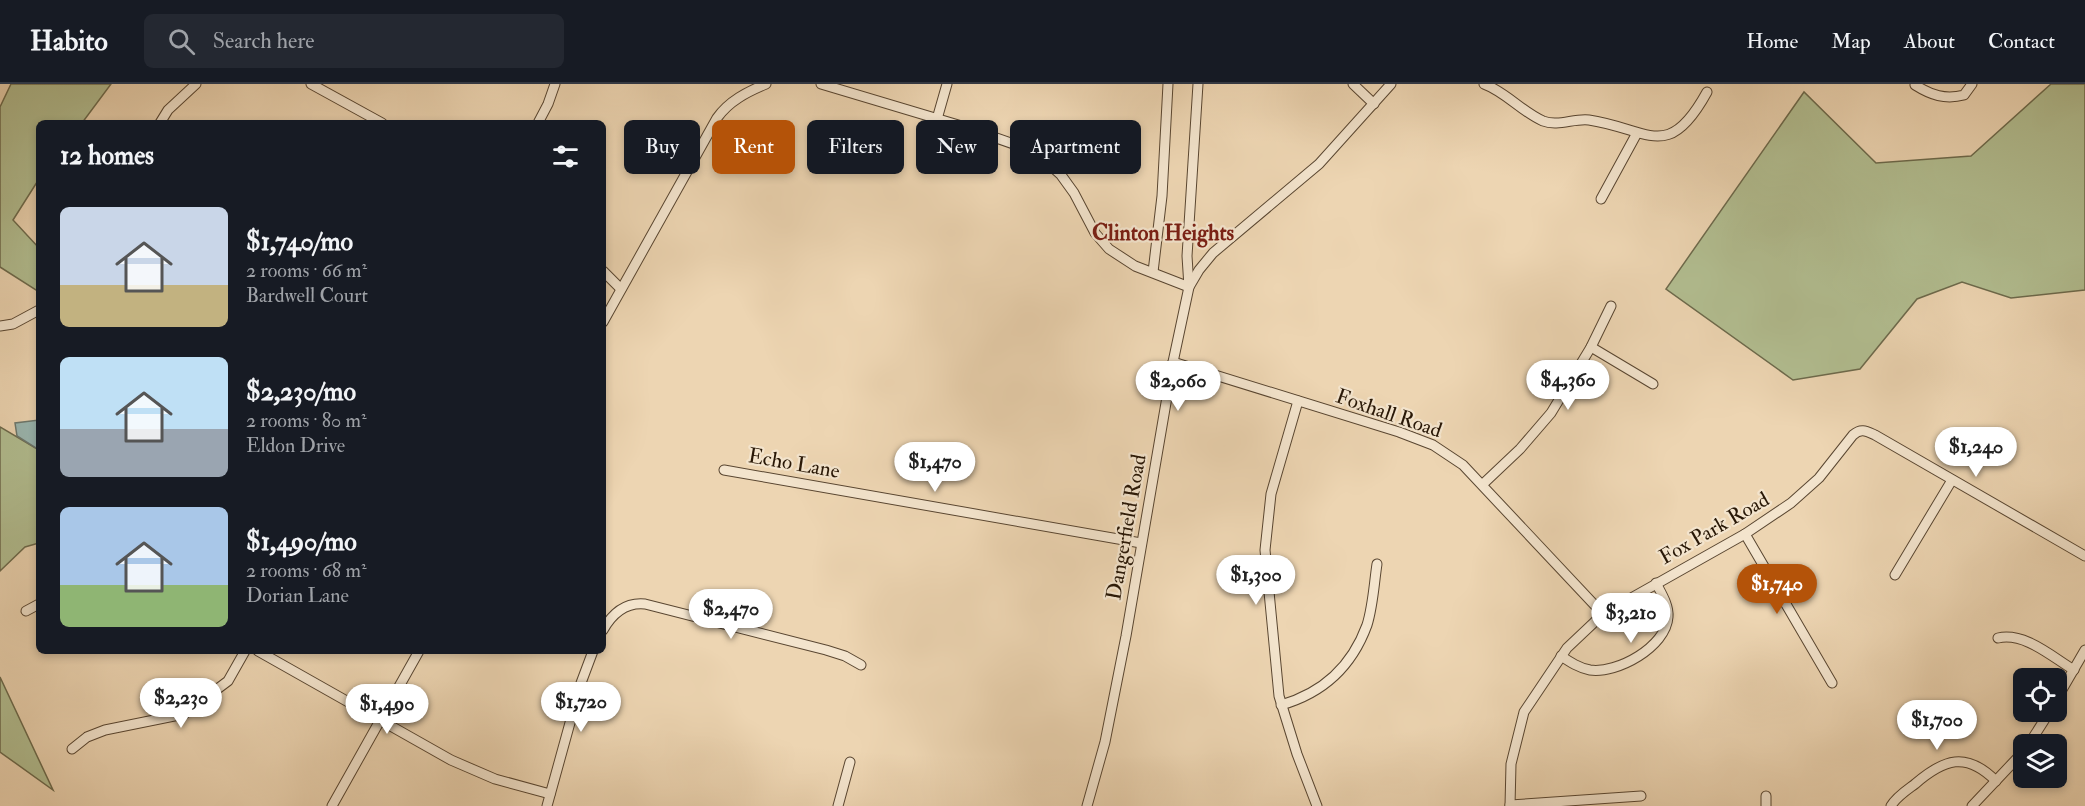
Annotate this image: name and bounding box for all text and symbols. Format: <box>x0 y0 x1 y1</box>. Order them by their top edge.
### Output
search box <box>144 14 564 68</box>
text: Habito <box>30 24 108 59</box>
icon: search <box>165 25 198 58</box>
text: Search here <box>213 27 315 55</box>
text: Home <box>1746 28 1798 55</box>
text: Map <box>1831 28 1871 55</box>
text: About <box>1904 28 1955 55</box>
text: Contact <box>1988 28 2055 55</box>
chip: Buy <box>624 120 700 174</box>
chip: Rent <box>712 120 795 174</box>
chip: Filters <box>807 120 904 174</box>
chip: New <box>916 120 998 174</box>
chip: Apartment <box>1010 120 1141 174</box>
text: 12 homes <box>60 140 154 172</box>
icon: filters <box>549 140 582 173</box>
district label: Clinton Heights <box>1092 219 1235 248</box>
text: $1,740/mo <box>246 226 353 258</box>
icon: home <box>108 231 180 303</box>
text: 2 rooms · 66 m² <box>246 258 367 283</box>
text: Bardwell Court <box>246 283 368 308</box>
pin: $4,360 <box>1519 360 1617 411</box>
pin: $2,060 <box>1129 361 1227 412</box>
text: $4,360 <box>1540 367 1596 392</box>
text: $2,060 <box>1150 368 1206 393</box>
text: $2,230/mo <box>246 376 356 408</box>
icon: home <box>108 381 180 453</box>
street label: Foxhall Road <box>1332 383 1446 444</box>
text: 2 rooms · 80 m² <box>246 408 367 433</box>
pin: $1,240 <box>1927 427 2025 478</box>
text: Eldon Drive <box>246 433 345 458</box>
text: $1,240 <box>1949 434 2003 459</box>
street label: Echo Lane <box>746 442 842 485</box>
pin: $1,470 <box>886 442 984 493</box>
text: $1,470 <box>908 449 962 474</box>
street label: Dangerfield Road <box>1100 451 1153 602</box>
street label: Fox Park Road <box>1654 486 1775 571</box>
text: $1,490/mo <box>246 526 357 558</box>
icon: home <box>108 531 180 603</box>
pin: $1,300 <box>1207 555 1305 606</box>
text: 2 rooms · 68 m² <box>246 558 367 583</box>
text: $1,300 <box>1230 562 1282 587</box>
pin: $1,740 <box>1728 564 1826 615</box>
text: $1,740 <box>1751 571 1803 596</box>
text: Dorian Lane <box>246 583 349 608</box>
pin: $2,470 <box>682 589 780 640</box>
pin: $3,210 <box>1582 593 1680 644</box>
text: $2,470 <box>703 596 759 621</box>
text: $3,210 <box>1605 600 1657 625</box>
map controls <box>2013 668 2067 788</box>
button: locate <box>2013 668 2067 722</box>
pin: $2,230 <box>132 678 230 729</box>
pin: $1,720 <box>532 682 630 733</box>
pin: $1,490 <box>338 684 436 735</box>
text: $2,230 <box>154 685 208 710</box>
text: $1,720 <box>555 689 607 714</box>
text: $1,490 <box>360 691 414 716</box>
pin: $1,700 <box>1888 700 1986 751</box>
text: $1,700 <box>1911 707 1963 732</box>
button: layers <box>2013 734 2067 788</box>

